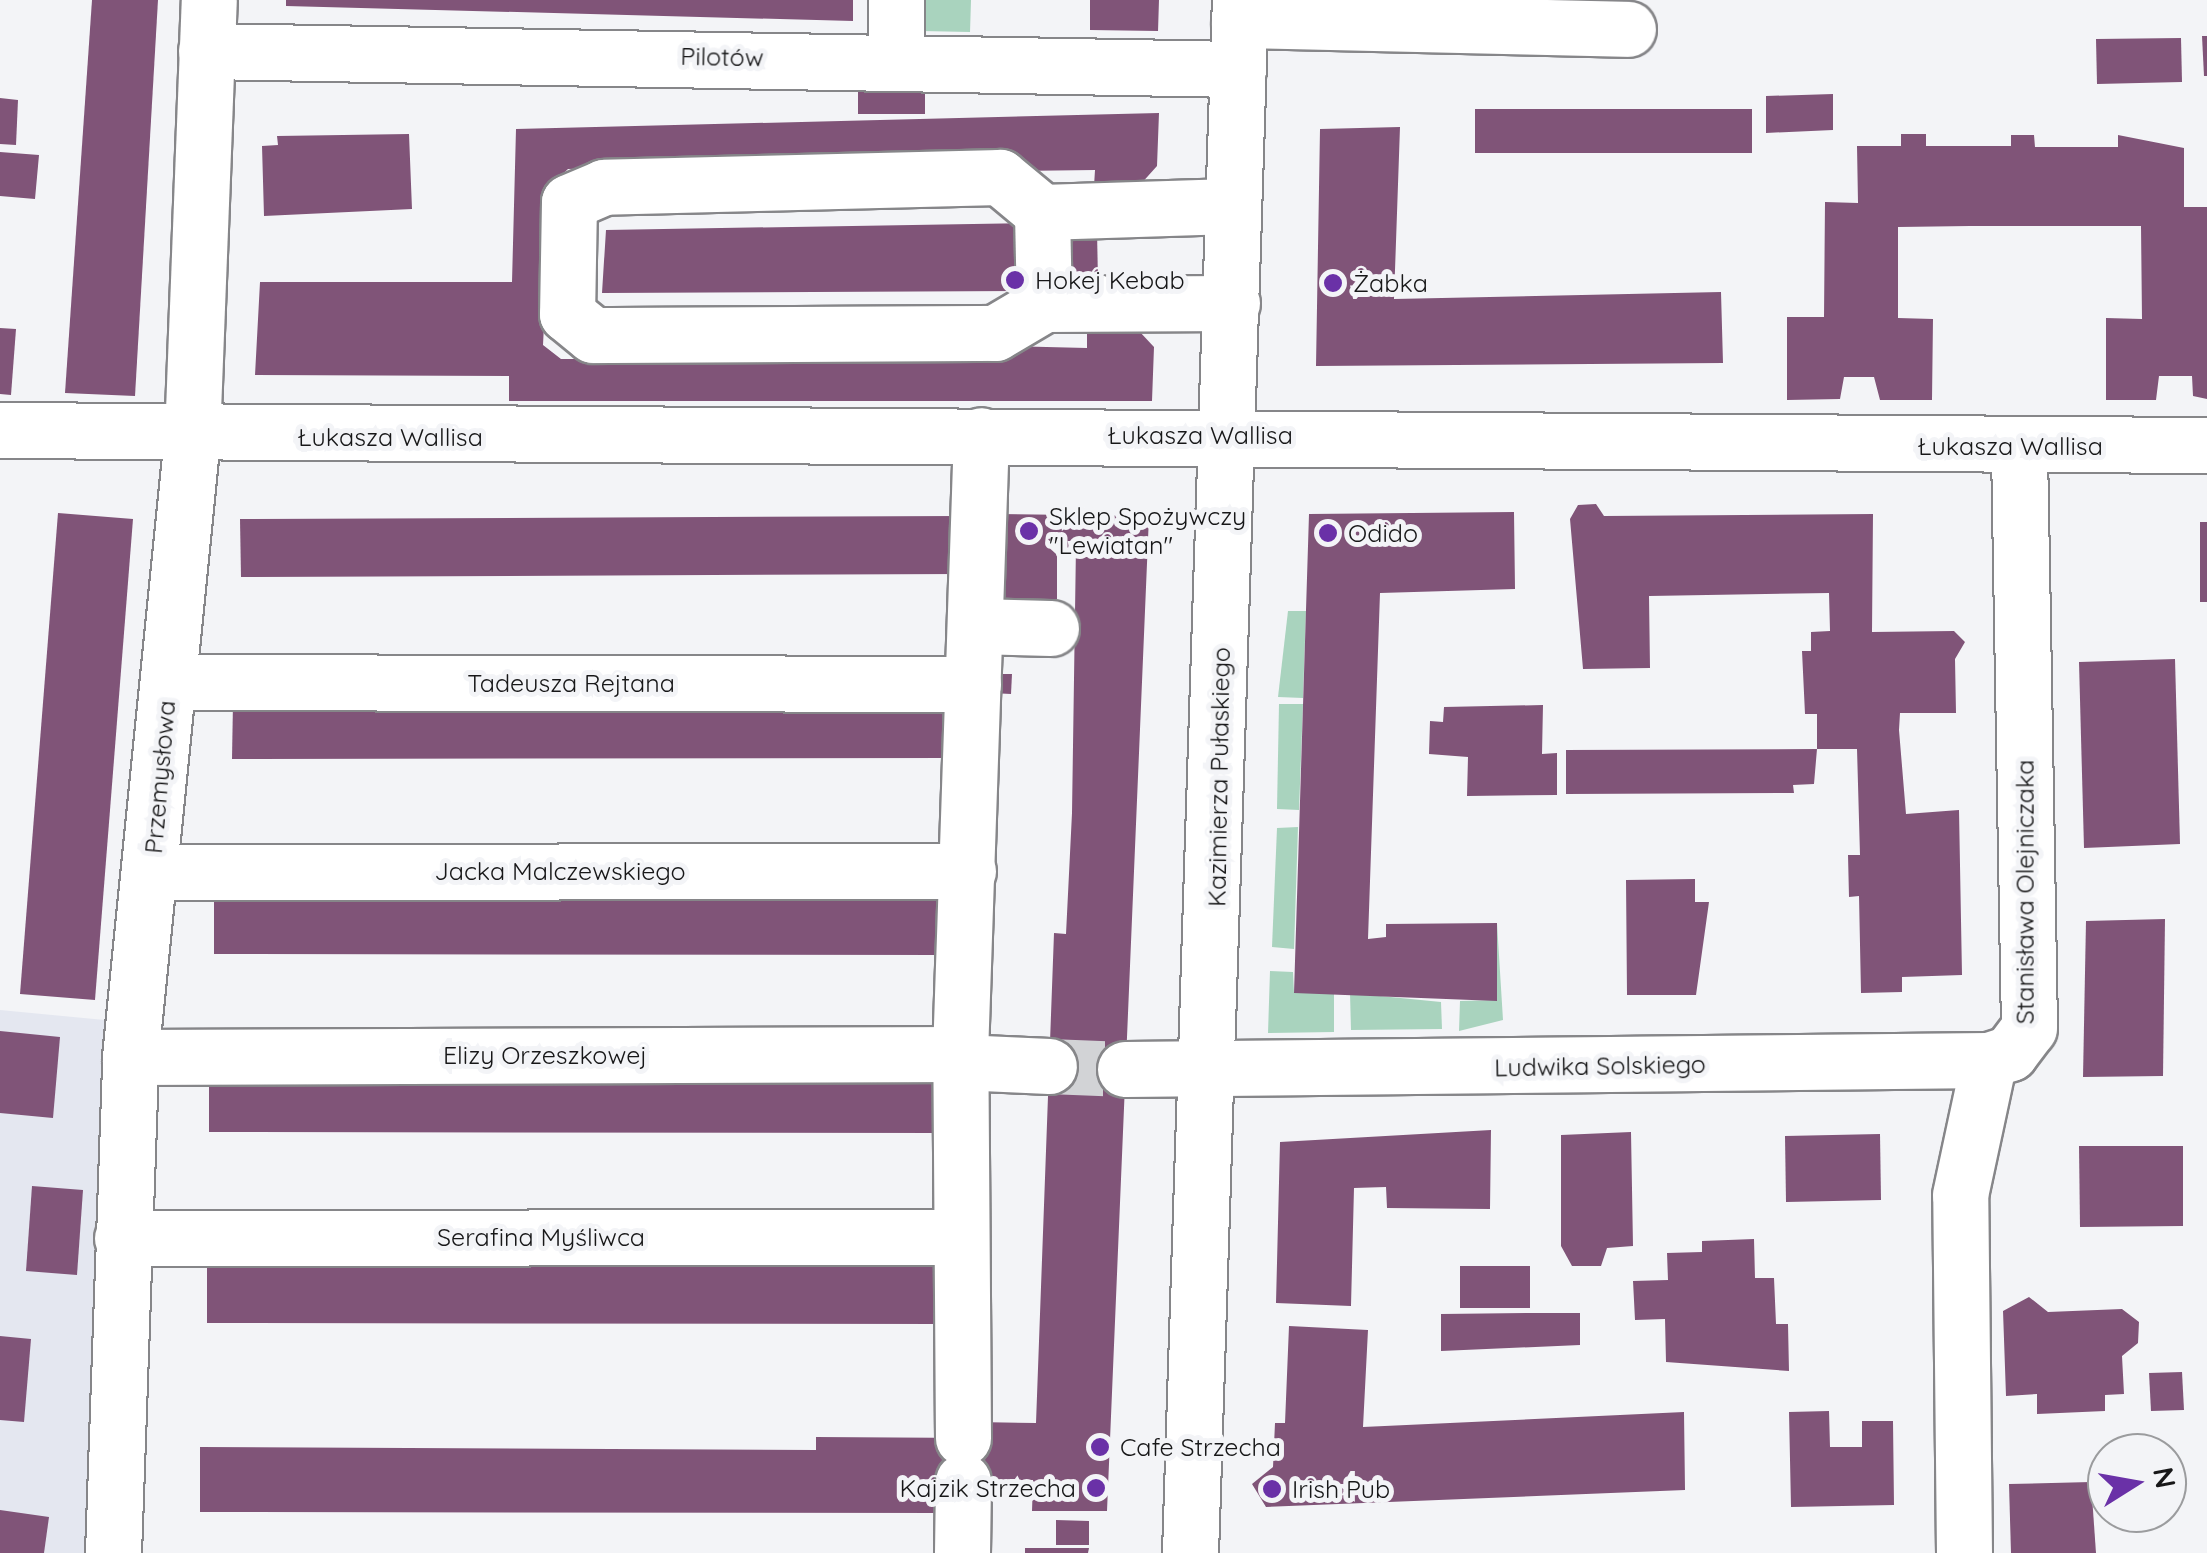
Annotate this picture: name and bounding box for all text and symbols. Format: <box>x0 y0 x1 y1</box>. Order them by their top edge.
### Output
street label: Pilotów <box>680 41 764 73</box>
place label: Hokej Kebab <box>1035 265 1185 295</box>
place label: Żabka <box>1353 268 1428 298</box>
marker: Hokej Kebab <box>1004 269 1026 291</box>
marker: Żabka <box>1322 272 1344 294</box>
street label: Łukasza Wallisa <box>1107 420 1293 450</box>
street label: Łukasza Wallisa <box>297 422 483 452</box>
street label: Łukasza Wallisa <box>1917 431 2103 461</box>
place label: Sklep Spożywczy "Lewiatan" <box>1049 502 1246 561</box>
place label: Odido <box>1348 518 1418 548</box>
marker: Sklep Spożywczy "Lewiatan" <box>1018 520 1040 542</box>
marker: Odido <box>1317 522 1339 544</box>
street label: Kazimierza Pułaskiego <box>1202 647 1236 907</box>
street label: Tadeusza Rejtana <box>467 668 675 698</box>
street label: Przemysłowa <box>138 699 182 855</box>
street label: Stanisława Olejniczaka <box>2010 760 2040 1024</box>
street label: Jacka Malczewskiego <box>434 856 686 886</box>
street label: Elizy Orzeszkowej <box>443 1040 647 1070</box>
street label: Ludwika Solskiego <box>1494 1049 1706 1083</box>
street label: Serafina Myśliwca <box>437 1222 645 1252</box>
place label: Cafe Strzecha <box>1120 1432 1281 1462</box>
north arrow <box>2087 1433 2187 1533</box>
marker: Cafe Strzecha <box>1089 1436 1111 1458</box>
text: N <box>2146 1464 2184 1491</box>
place label: Kajzik Strzecha <box>899 1473 1076 1503</box>
place label: Irish Pub <box>1292 1474 1390 1504</box>
marker: Kajzik Strzecha <box>1085 1477 1107 1499</box>
marker: Irish Pub <box>1261 1478 1283 1500</box>

